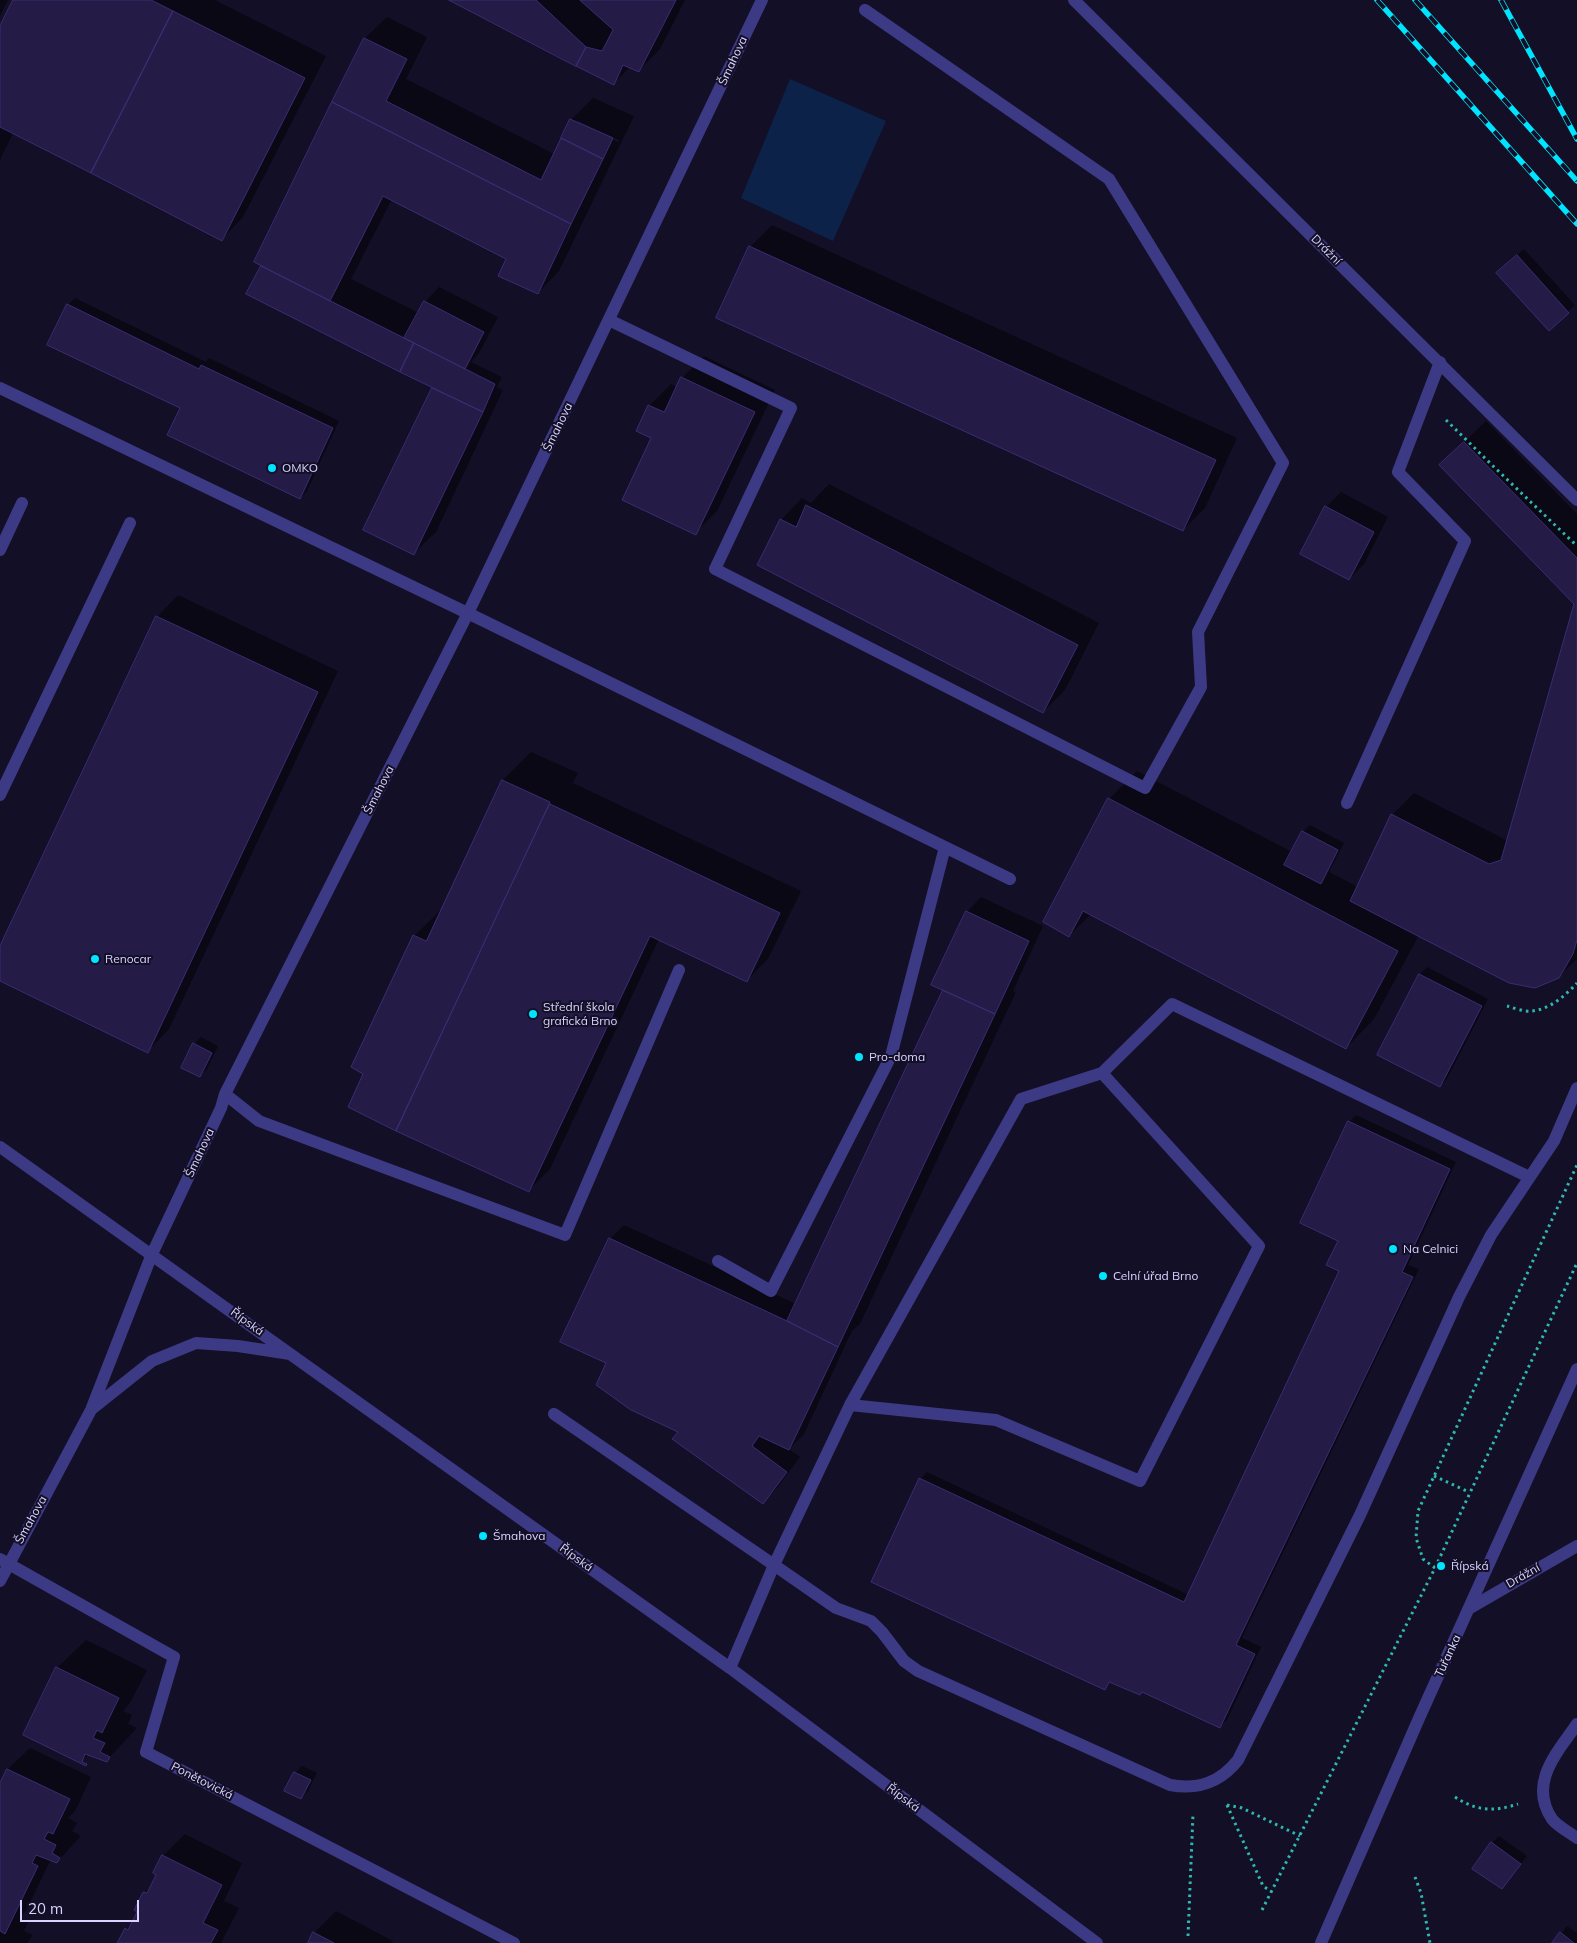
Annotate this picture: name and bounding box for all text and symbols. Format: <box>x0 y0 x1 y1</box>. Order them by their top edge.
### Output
street label: Šmahova <box>715 34 751 88</box>
street label: Drážní <box>1308 232 1344 268</box>
street label: Šmahova <box>540 400 576 454</box>
place label: OMKO <box>282 461 318 475</box>
marker: OMKO <box>266 462 278 474</box>
street label: Šmahova <box>361 763 397 817</box>
place label: Renocar <box>105 952 151 966</box>
marker: Renocar <box>89 953 101 965</box>
place label: Střední škola grafická Brno <box>543 1000 617 1028</box>
marker: Střední škola grafická Brno <box>527 1008 539 1020</box>
place label: Pro-doma <box>869 1050 925 1064</box>
marker: Pro-doma <box>853 1051 865 1063</box>
street label: Šmahova <box>182 1126 218 1180</box>
place label: Na Celnici <box>1403 1242 1458 1256</box>
marker: Na Celnici <box>1387 1243 1399 1255</box>
place label: Celní úřad Brno <box>1113 1269 1198 1283</box>
marker: Celní úřad Brno <box>1097 1270 1109 1282</box>
street label: Řípská <box>228 1305 266 1339</box>
street label: Šmahova <box>12 1494 50 1546</box>
place label: Šmahova <box>493 1529 545 1543</box>
marker: Šmahova <box>477 1530 489 1542</box>
street label: Řípská <box>557 1541 595 1575</box>
place label: Řípská <box>1451 1559 1489 1573</box>
marker: Řípská <box>1435 1560 1447 1572</box>
street label: Drážní <box>1504 1561 1542 1591</box>
street label: Tuřanka <box>1432 1632 1464 1680</box>
street label: Ponětovická <box>169 1759 235 1803</box>
street label: Řípská <box>884 1781 922 1815</box>
scale bar <box>22 1890 141 1922</box>
text: 20 m <box>28 1899 63 1918</box>

